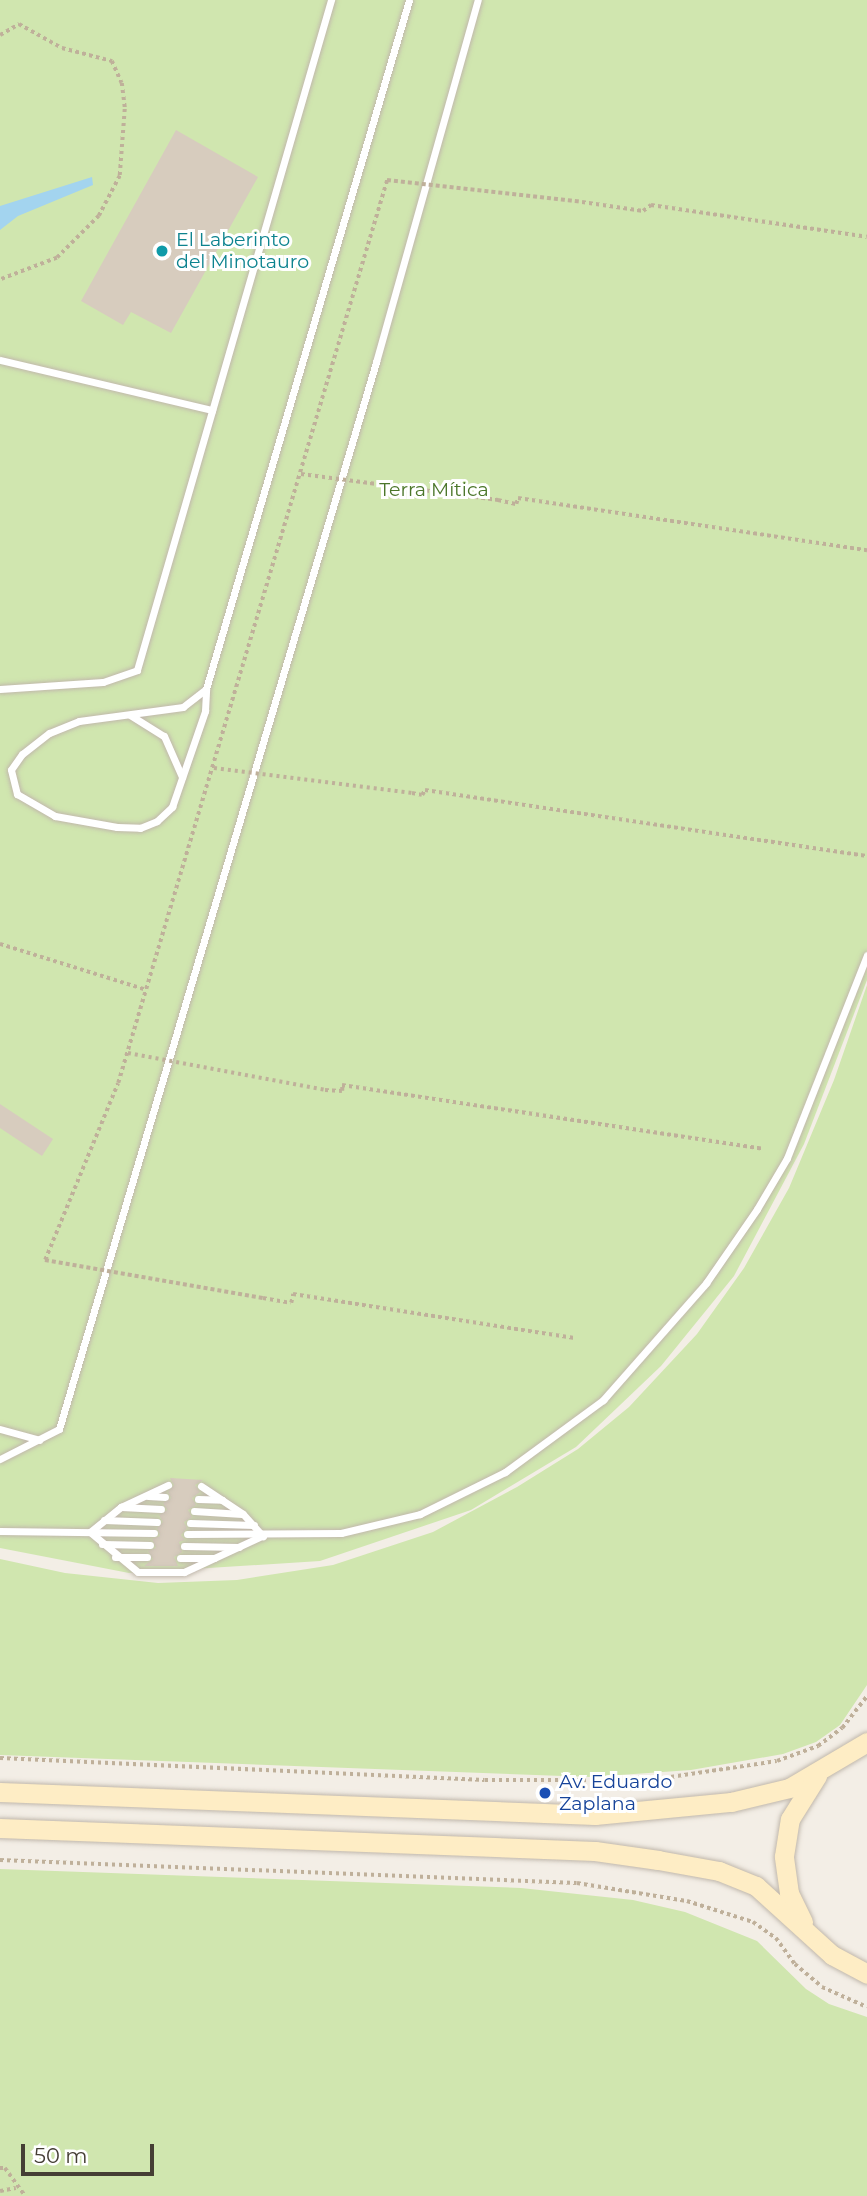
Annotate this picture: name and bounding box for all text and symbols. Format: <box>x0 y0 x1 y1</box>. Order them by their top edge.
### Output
place label: El Laberinto del Minotauro <box>176 229 309 273</box>
marker: El Laberinto del Minotauro <box>154 243 170 259</box>
park label: Terra Mítica <box>379 479 489 501</box>
place label: Av. Eduardo Zaplana <box>559 1771 672 1815</box>
marker: Av. Eduardo Zaplana <box>537 1785 553 1801</box>
scale bar <box>24 2130 158 2174</box>
text: 50 m <box>34 2143 88 2168</box>

